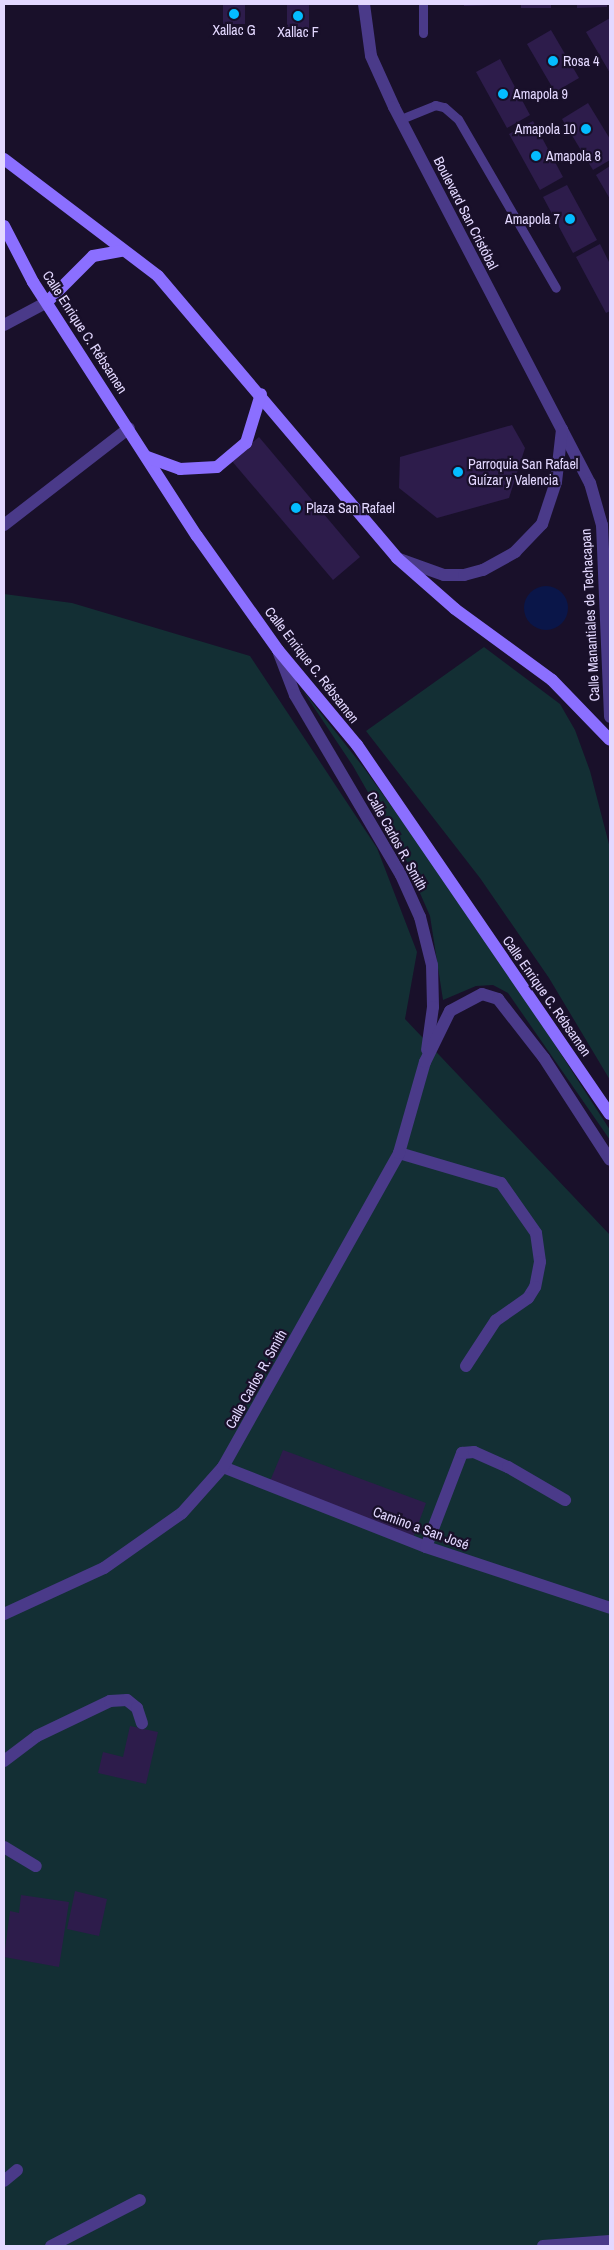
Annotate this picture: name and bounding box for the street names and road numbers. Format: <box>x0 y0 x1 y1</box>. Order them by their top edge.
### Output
street label: Boulevard San Cristóbal <box>430 154 502 272</box>
street label: Calle Enrique C. Rébsamen <box>39 267 131 397</box>
street label: Calle Manantiales de Techacapan <box>577 528 603 702</box>
street label: Calle Enrique C. Rébsamen <box>261 604 363 726</box>
street label: Calle Carlos R. Smith <box>363 789 431 893</box>
street label: Calle Enrique C. Rébsamen <box>499 933 595 1059</box>
street label: Calle Carlos R. Smith <box>222 1327 290 1431</box>
street label: Camino a San José <box>371 1503 471 1553</box>

